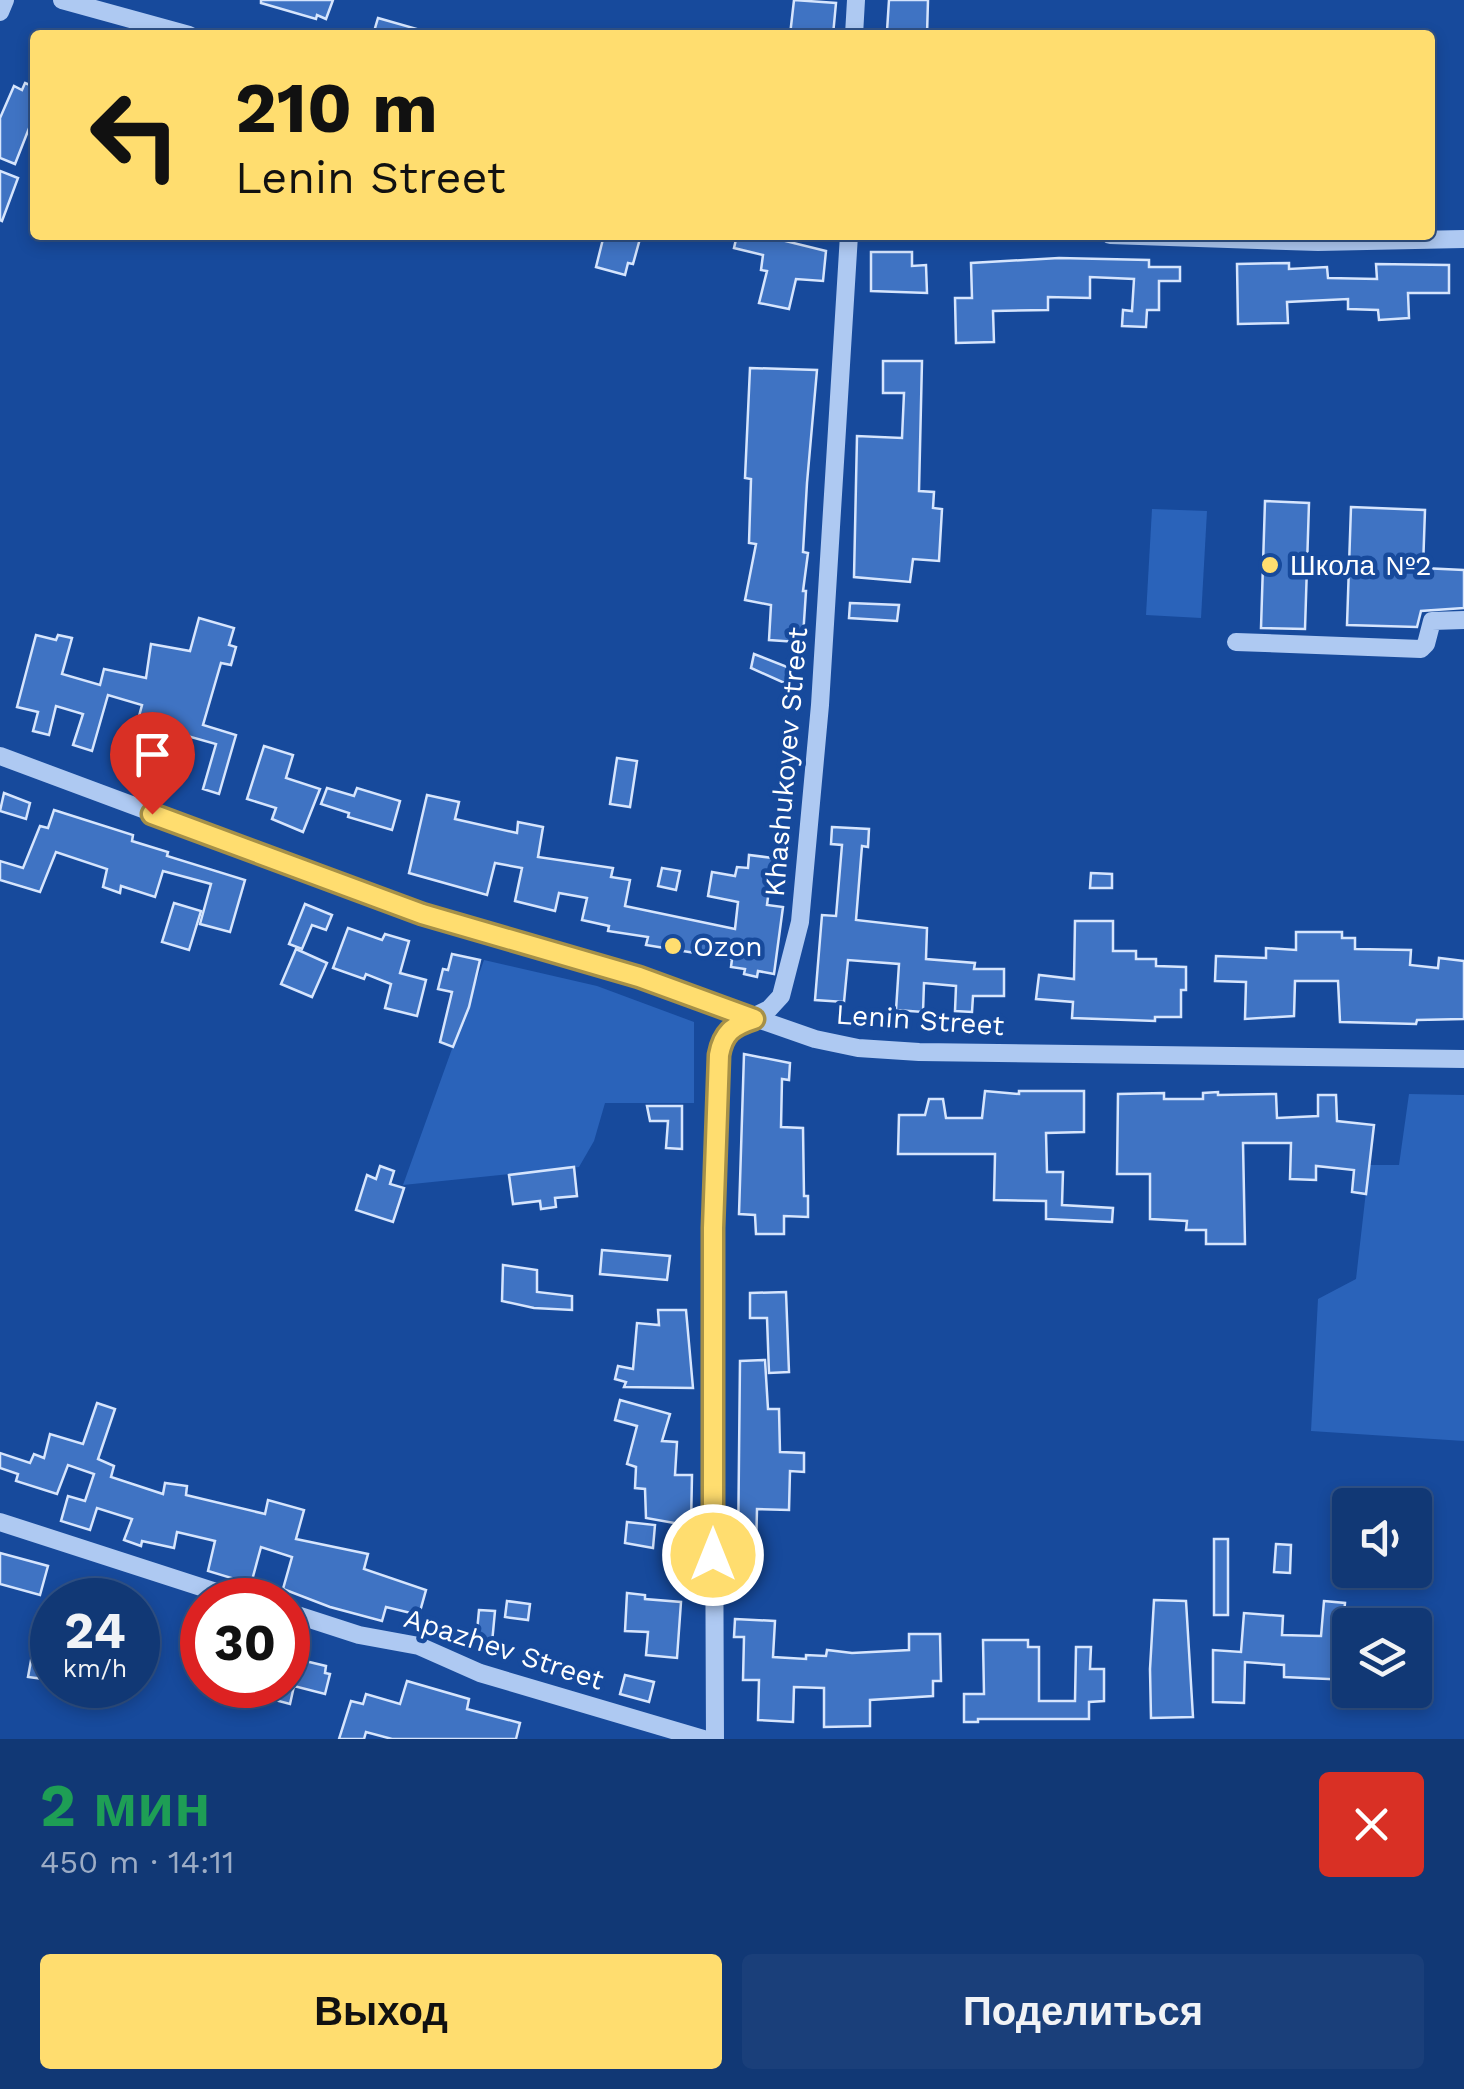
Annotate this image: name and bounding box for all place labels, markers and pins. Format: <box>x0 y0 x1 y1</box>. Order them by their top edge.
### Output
place label: Школа №2 <box>1290 549 1432 582</box>
marker: Школа №2 <box>1259 554 1281 576</box>
pin <box>110 712 195 815</box>
place label: Ozon <box>693 930 763 963</box>
marker: Ozon <box>662 935 684 957</box>

